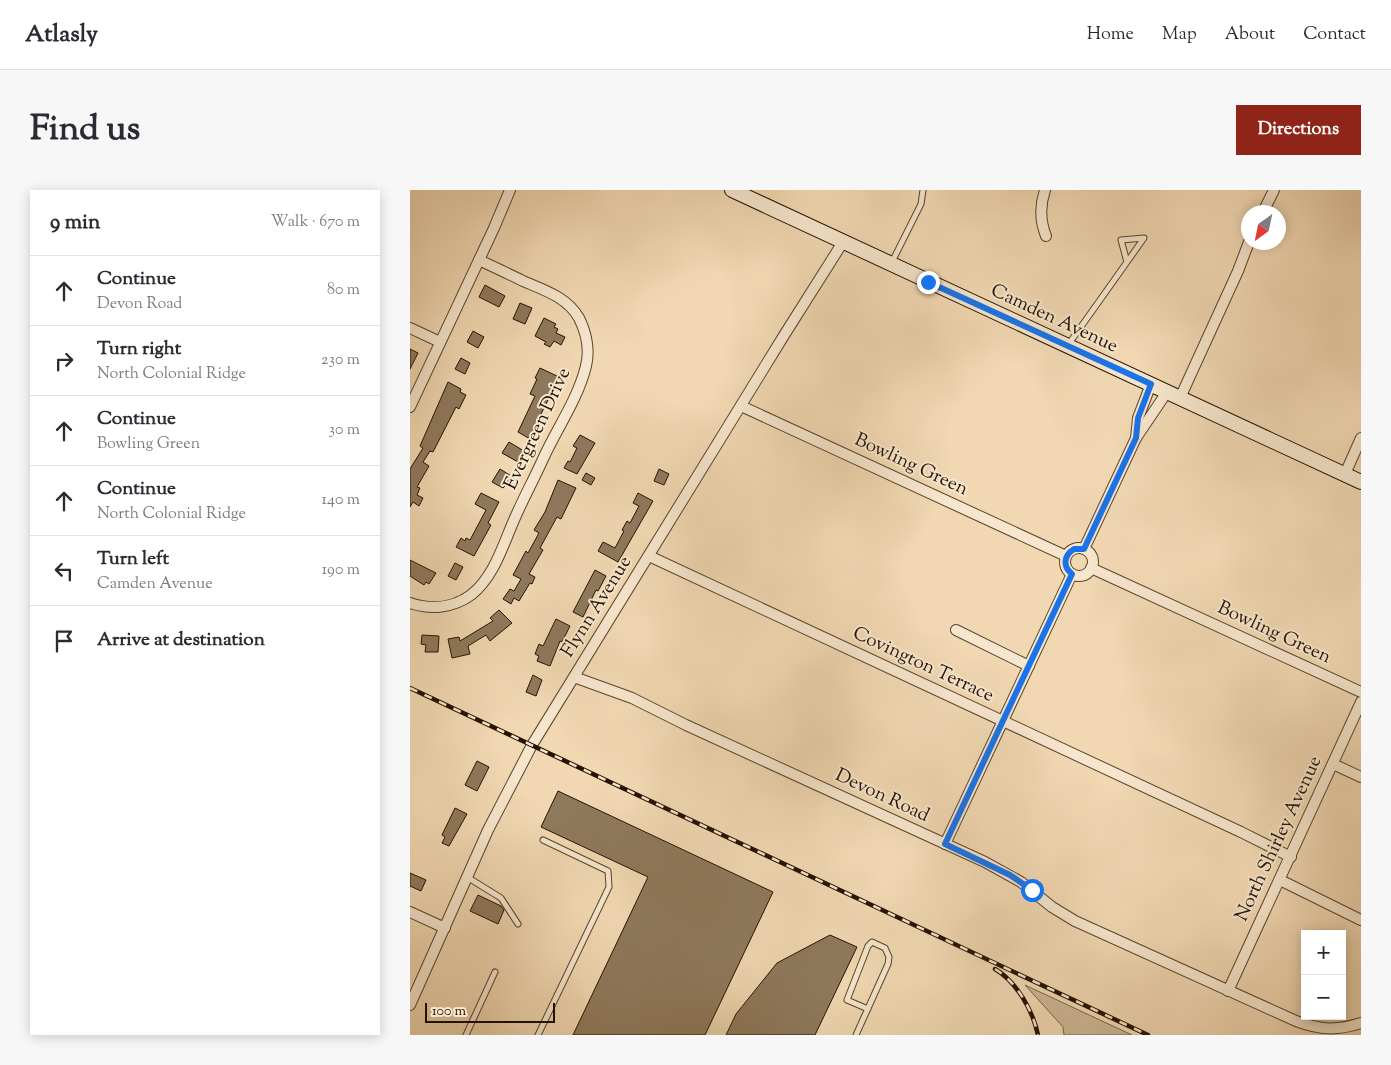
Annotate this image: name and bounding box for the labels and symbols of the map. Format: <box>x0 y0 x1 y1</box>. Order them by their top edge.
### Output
north arrow <box>1241 205 1286 250</box>
route end <box>917 271 940 294</box>
street label: Camden Avenue <box>986 278 1122 360</box>
street label: Evergreen Drive <box>498 363 578 494</box>
street label: Bowling Green <box>850 427 972 503</box>
street label: Flynn Avenue <box>555 551 639 663</box>
street label: Bowling Green <box>1213 595 1335 671</box>
street label: Covington Terrace <box>848 620 998 710</box>
street label: North Shirley Avenue <box>1229 752 1329 926</box>
street label: Devon Road <box>830 762 934 830</box>
route start <box>1021 879 1044 902</box>
scale bar <box>425 1000 555 1023</box>

